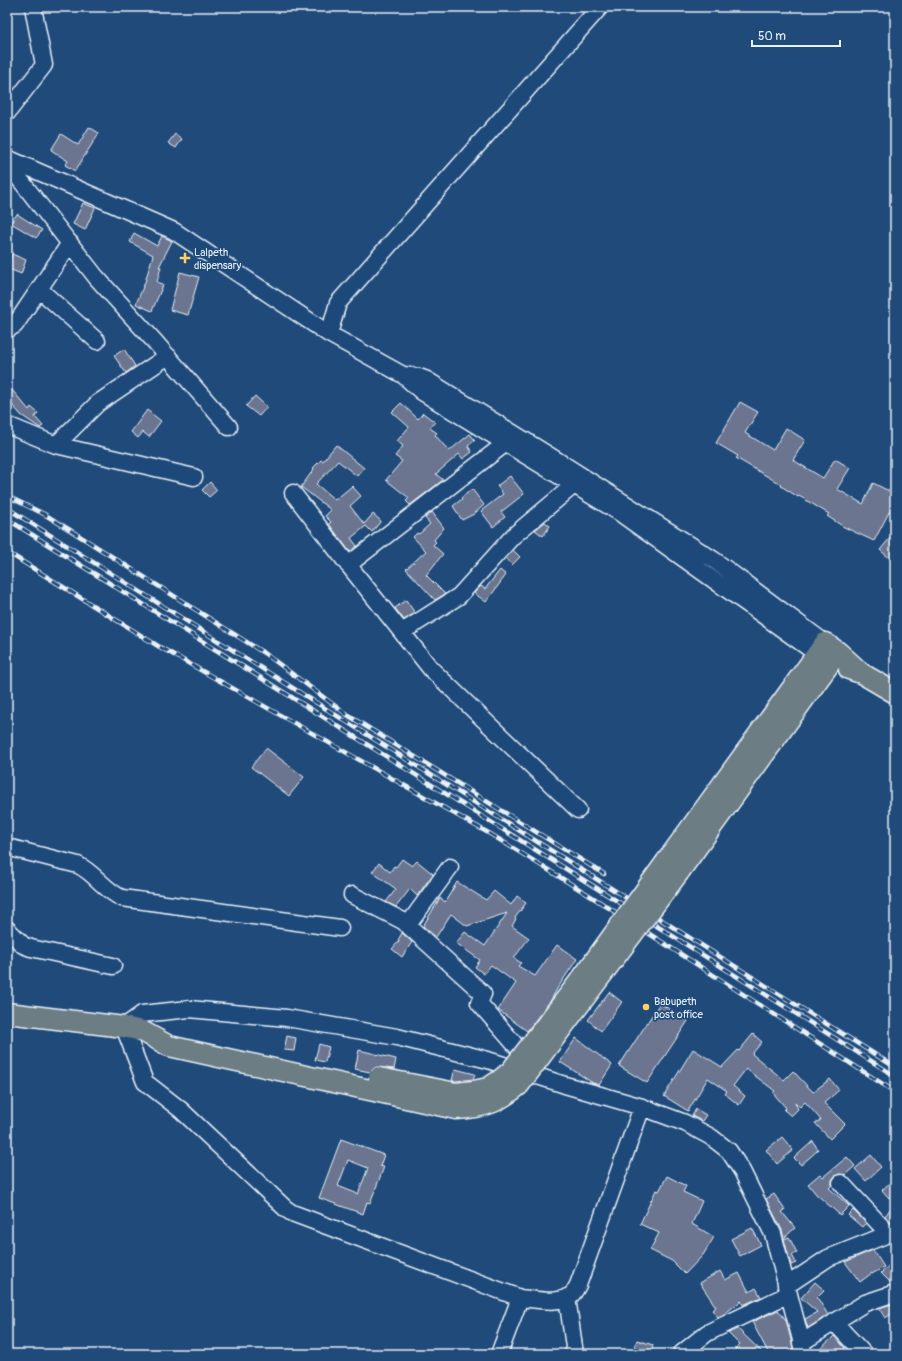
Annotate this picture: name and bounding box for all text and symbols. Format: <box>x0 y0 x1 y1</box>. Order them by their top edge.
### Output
scale bar <box>752 22 840 48</box>
text: 50 m <box>758 29 786 44</box>
place label: Lalpeth dispensary <box>194 246 242 272</box>
marker: Lalpeth dispensary <box>179 252 191 264</box>
place label: Babupeth post office <box>654 995 703 1021</box>
marker: Babupeth post office <box>641 1002 651 1012</box>

